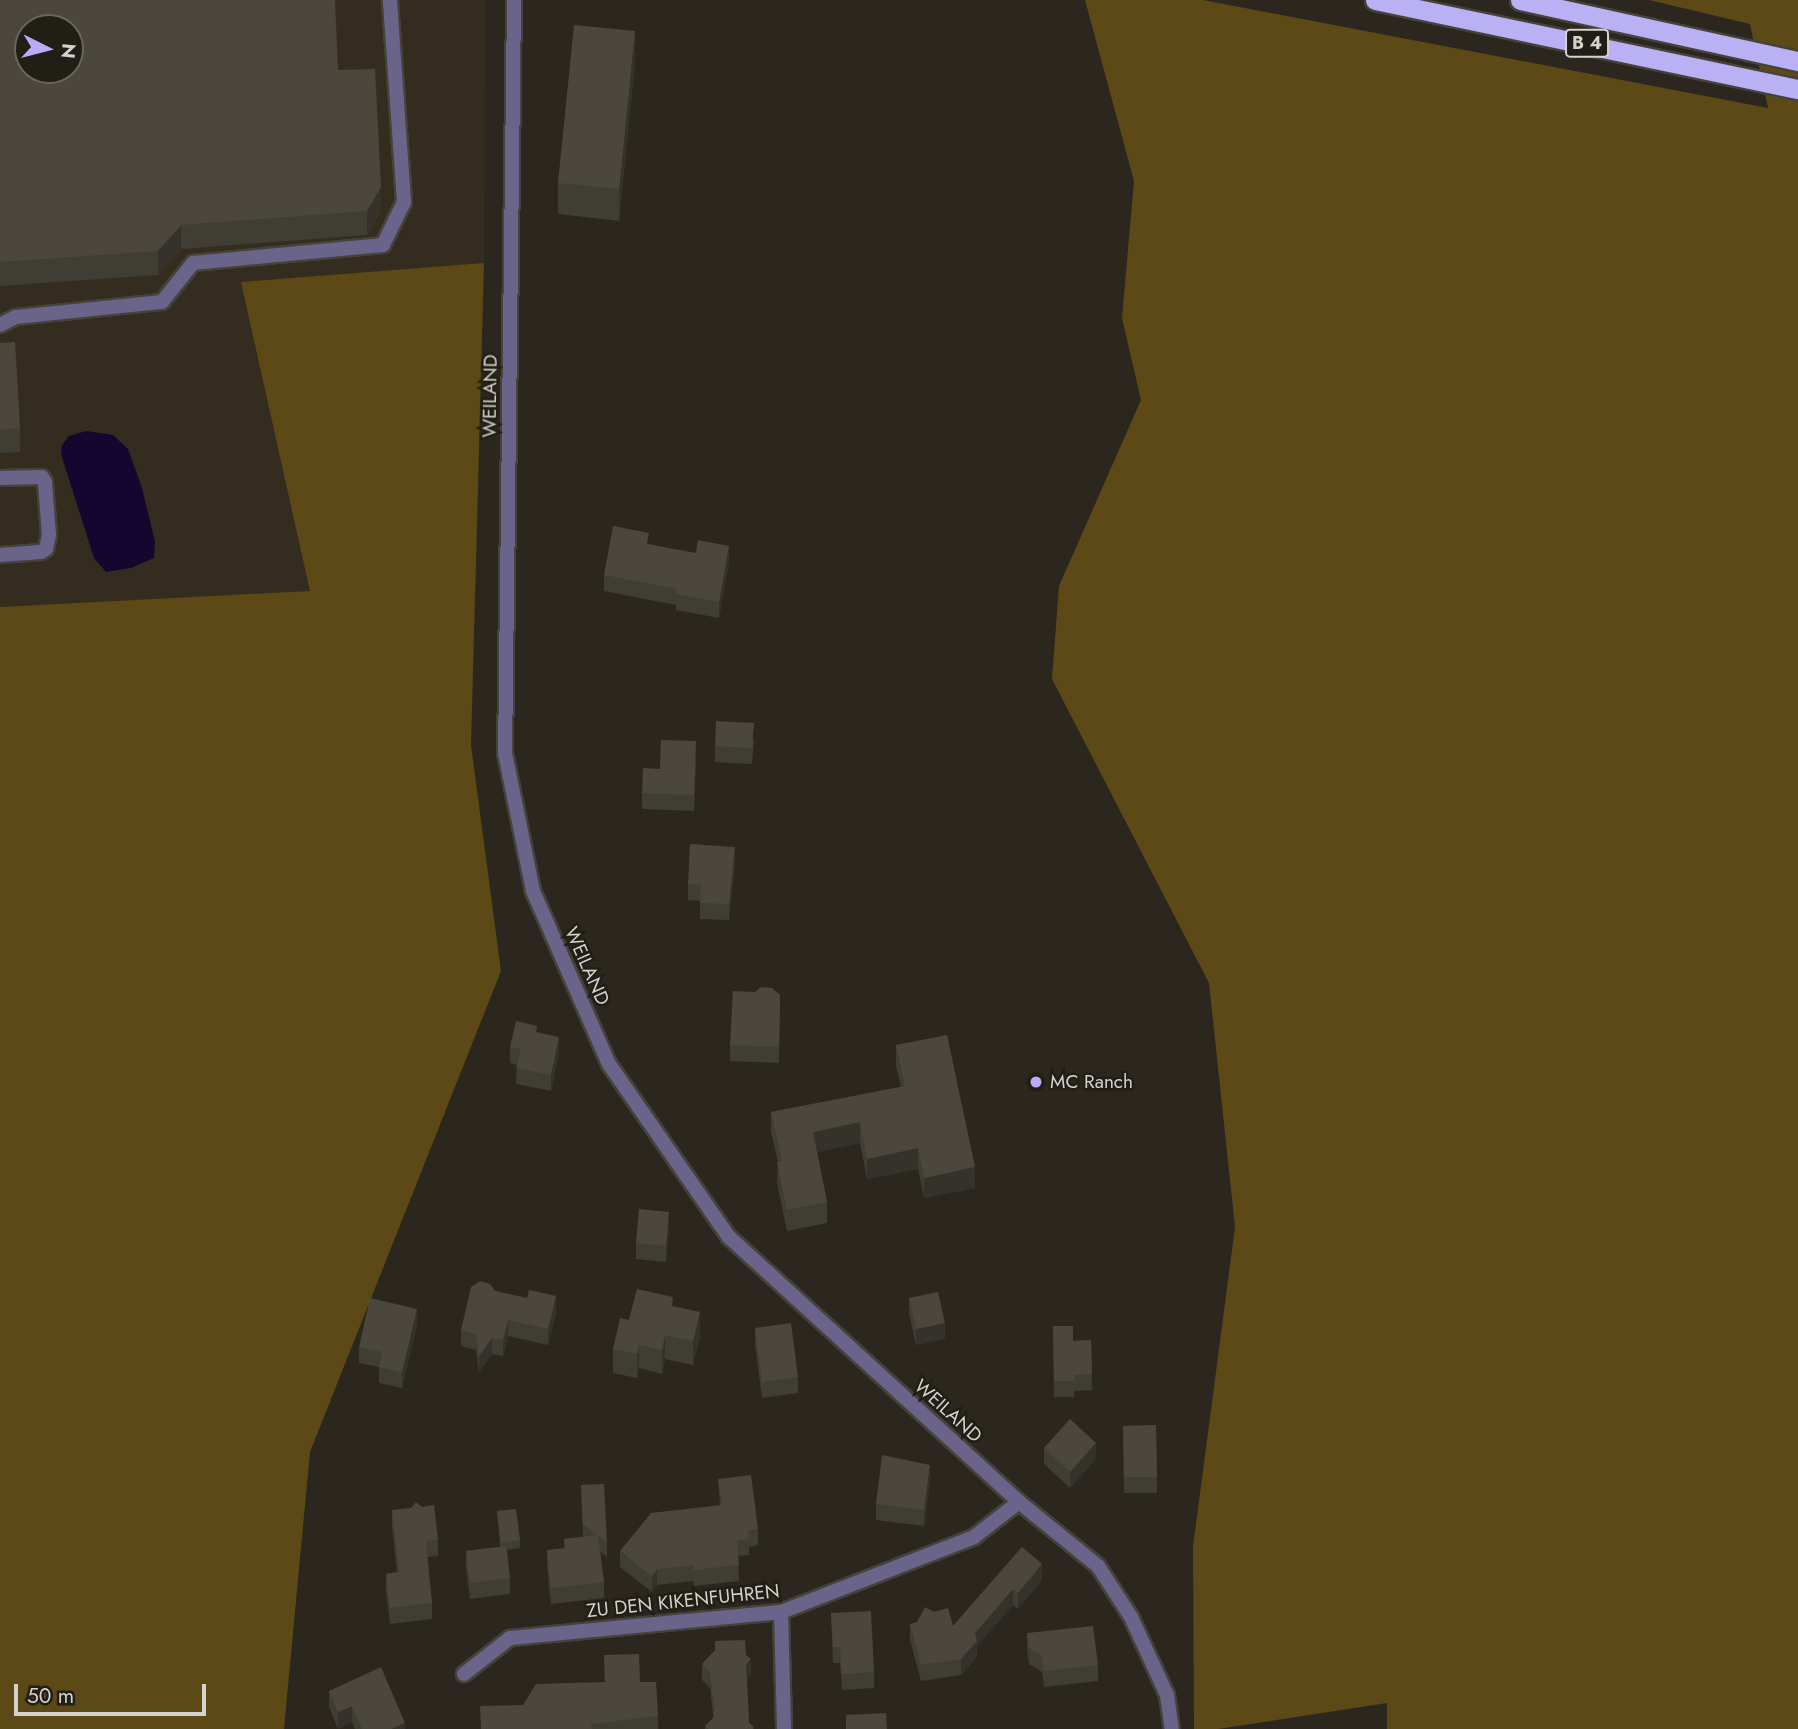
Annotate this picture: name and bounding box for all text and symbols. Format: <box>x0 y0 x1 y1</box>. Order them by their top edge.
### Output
north arrow <box>14 14 84 84</box>
road number: B 4 <box>1564 28 1610 58</box>
text: N <box>54 42 83 60</box>
street label: WEILAND <box>478 354 502 438</box>
street label: WEILAND <box>560 923 614 1009</box>
place label: MC Ranch <box>1050 1071 1133 1093</box>
marker: MC Ranch <box>1028 1074 1044 1090</box>
street label: WEILAND <box>909 1375 987 1447</box>
street label: ZU DEN KIKENFUHREN <box>585 1580 781 1622</box>
scale bar <box>18 1670 210 1714</box>
text: 50 m <box>27 1681 74 1711</box>

